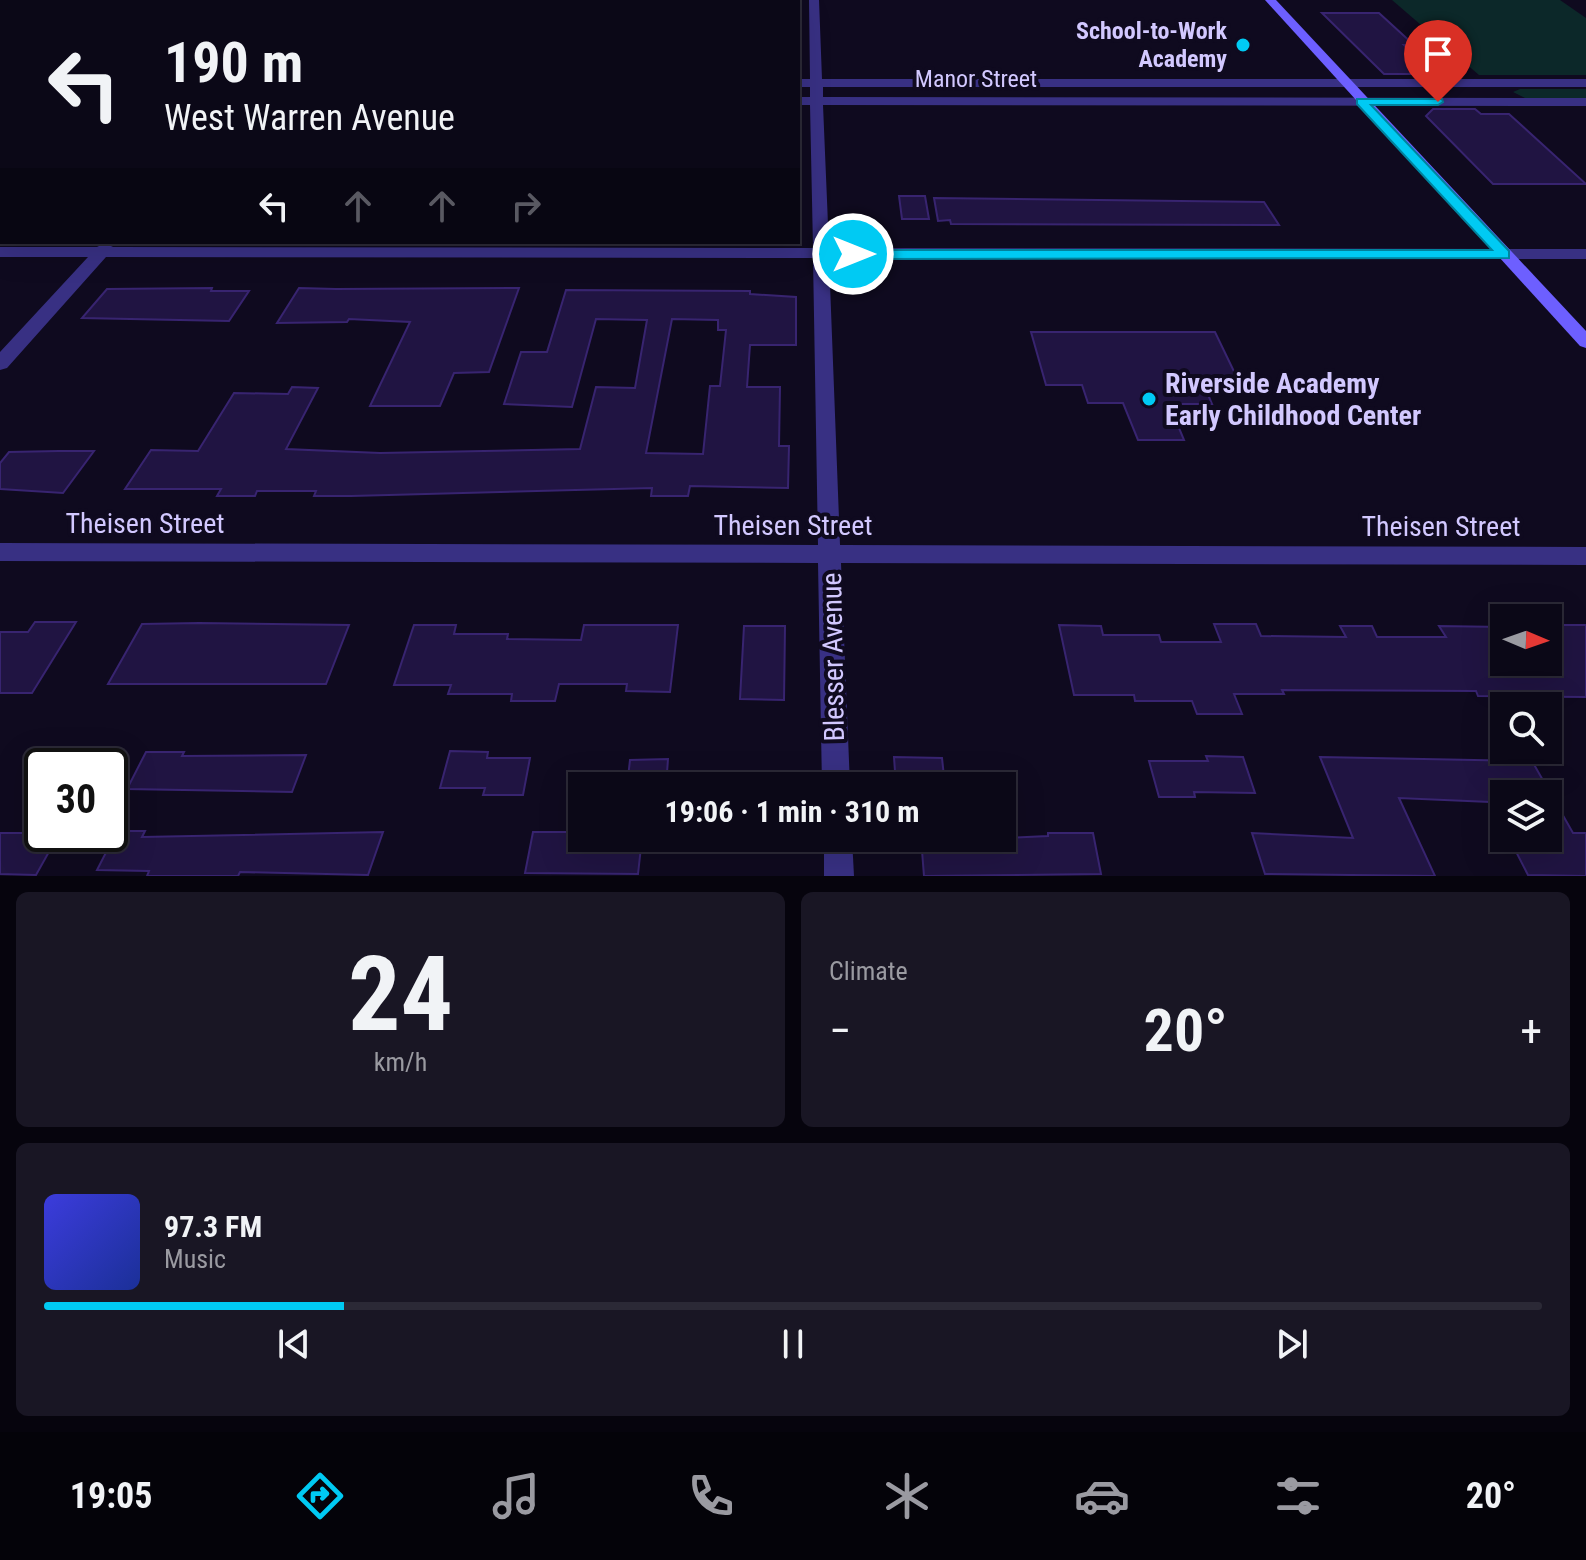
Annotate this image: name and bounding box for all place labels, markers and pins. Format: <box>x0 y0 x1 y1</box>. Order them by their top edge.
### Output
place label: School-to-Work Academy <box>1076 17 1228 73</box>
pin <box>1404 20 1472 102</box>
marker: School-to-Work Academy <box>1234 36 1252 54</box>
place label: Riverside Academy Early Childhood Center <box>1165 367 1421 432</box>
marker: Riverside Academy Early Childhood Center <box>1140 390 1158 408</box>

